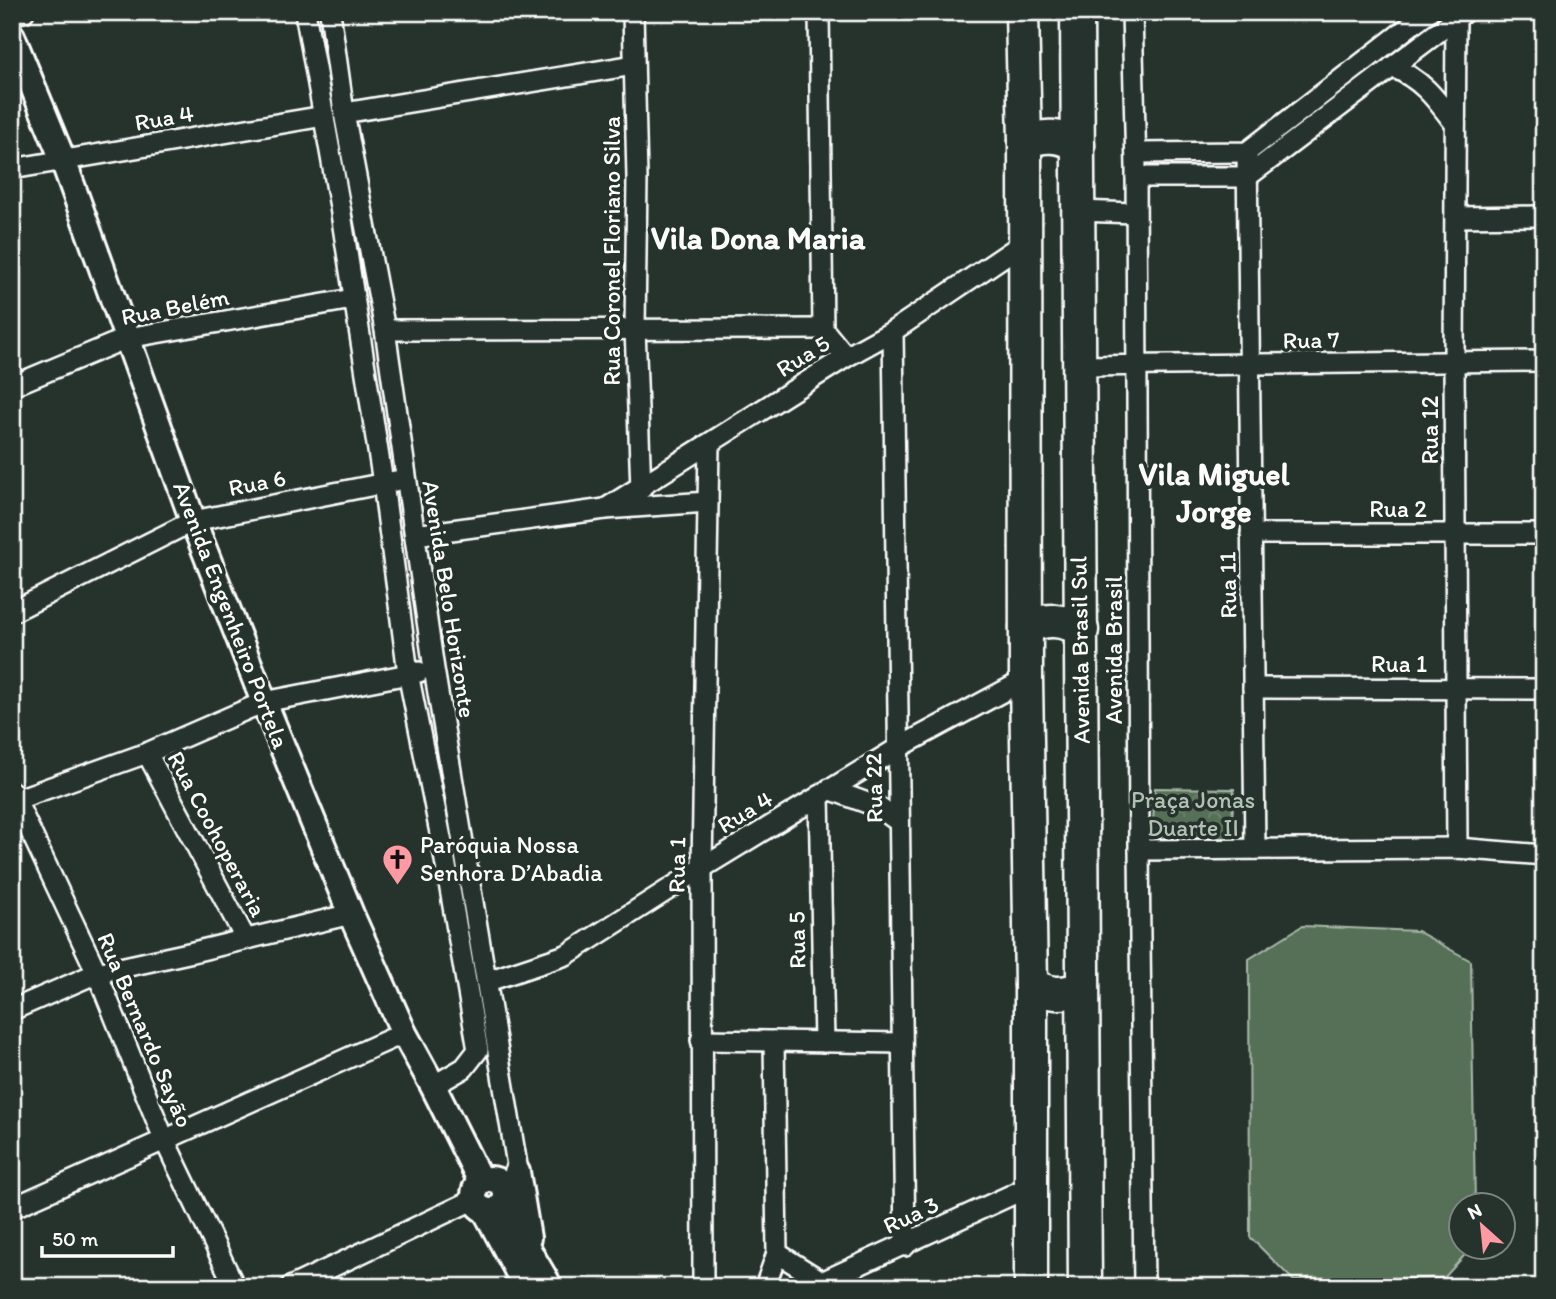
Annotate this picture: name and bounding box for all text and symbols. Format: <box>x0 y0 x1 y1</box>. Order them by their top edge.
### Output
street label: Rua 4 <box>132 98 196 137</box>
street label: Rua Coronel Floriano Silva <box>597 116 626 386</box>
district label: Vila Dona Maria <box>651 219 866 257</box>
street label: Rua Belém <box>119 282 231 331</box>
street label: Rua 7 <box>1282 325 1340 354</box>
street label: Rua 5 <box>771 328 835 383</box>
street label: Rua 12 <box>1415 395 1444 464</box>
district label: Vila Miguel Jorge <box>1138 455 1291 530</box>
street label: Rua 6 <box>226 463 288 502</box>
street label: Avenida Engenheiro Portela <box>167 477 296 753</box>
street label: Avenida Belo Horizonte <box>416 478 483 720</box>
street label: Rua 2 <box>1369 494 1427 523</box>
street label: Rua 11 <box>1212 551 1243 619</box>
street label: Avenida Brasil Sul <box>1063 556 1096 744</box>
street label: Avenida Brasil <box>1099 576 1128 724</box>
street label: Rua 1 <box>1371 649 1427 678</box>
street label: Rua Coohoperaria <box>162 746 274 922</box>
street label: Rua 22 <box>858 752 889 823</box>
street label: Rua 4 <box>712 784 778 839</box>
park label: Praça Jonas Duarte II <box>1131 785 1255 842</box>
place label: Paróquia Nossa Senhora D’Abadia <box>420 830 603 887</box>
street label: Rua 1 <box>662 837 691 893</box>
church icon: Paróquia Nossa Senhora D’Abadia <box>380 842 414 886</box>
street label: Rua 5 <box>781 911 812 969</box>
street label: Rua Bernardo Sayão <box>91 928 200 1132</box>
street label: Rua 3 <box>878 1189 943 1240</box>
north arrow <box>1448 1190 1518 1260</box>
text: N <box>1464 1198 1485 1224</box>
scale bar <box>42 1215 173 1259</box>
text: 50 m <box>52 1226 99 1251</box>

